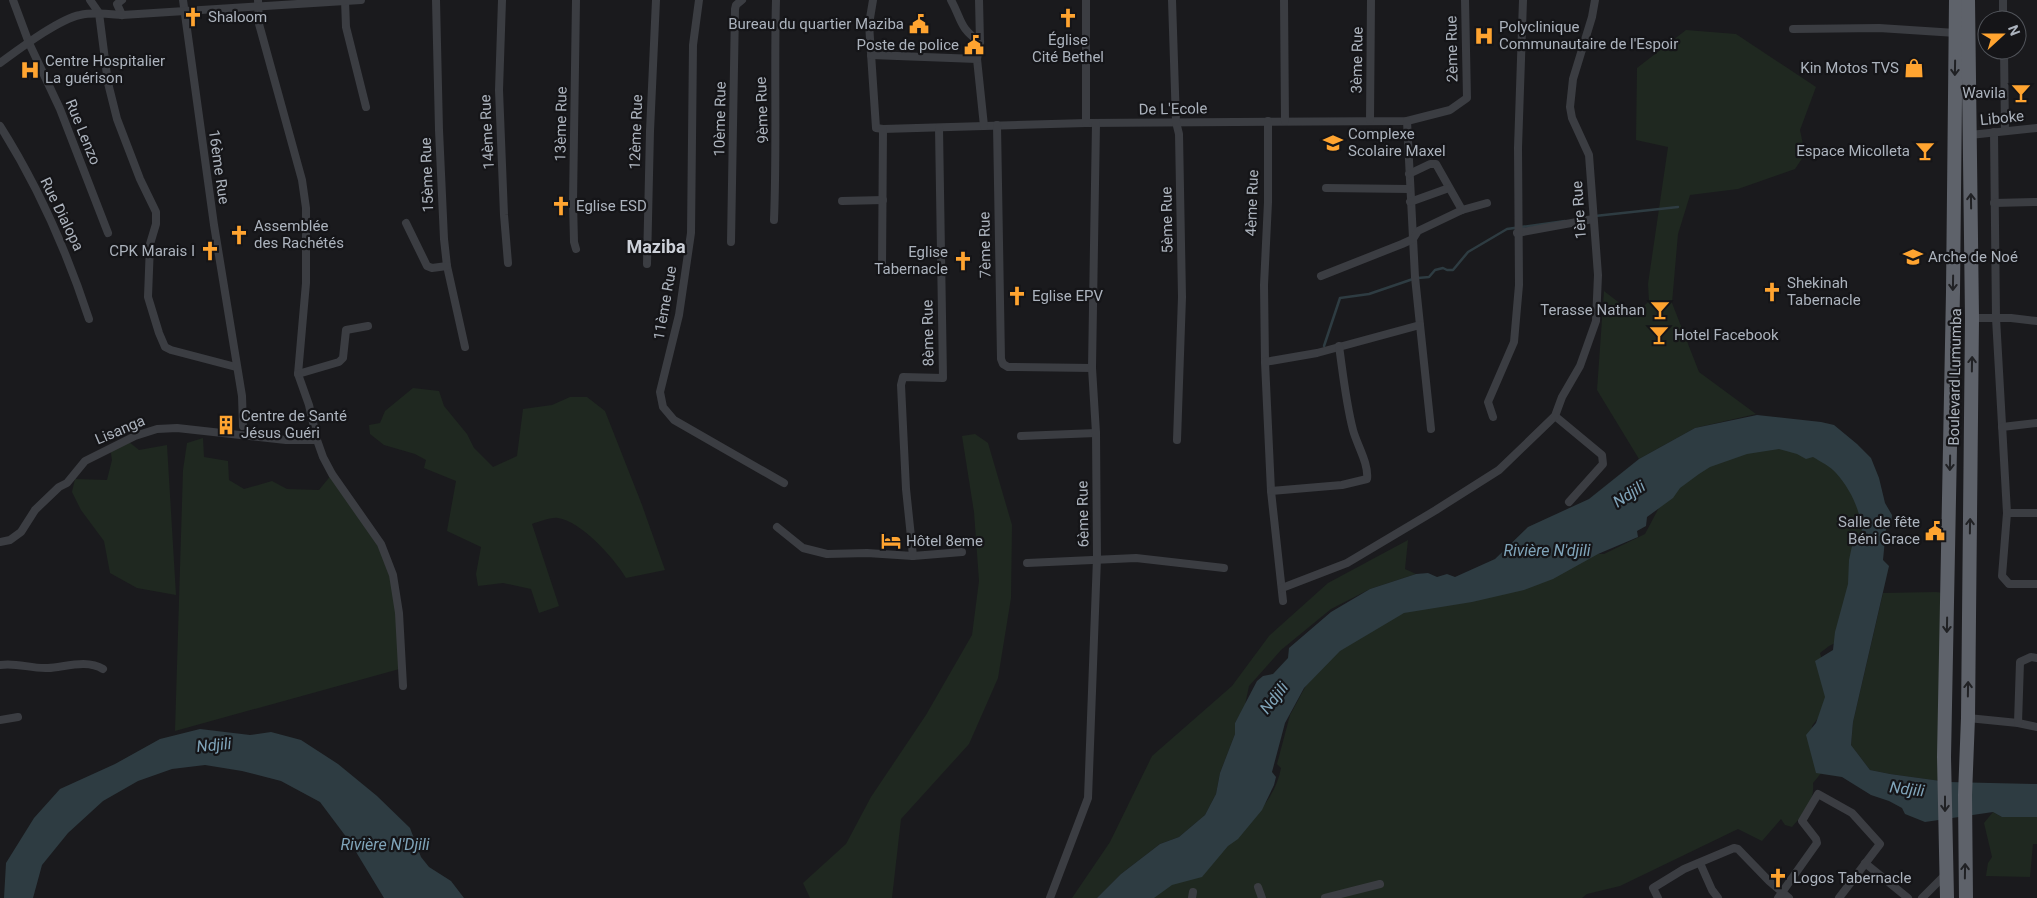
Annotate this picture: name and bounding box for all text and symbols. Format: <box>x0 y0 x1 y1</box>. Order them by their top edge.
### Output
church icon: Shaloom <box>182 6 204 28</box>
church icon: Église Cité Bethel <box>1057 7 1079 29</box>
place label: Shaloom <box>208 8 267 26</box>
north arrow <box>1977 10 2027 60</box>
public building icon: Bureau du quartier Maziba <box>908 13 930 35</box>
place label: Bureau du quartier Maziba <box>728 15 904 33</box>
street label: 2ème Rue <box>1442 15 1462 82</box>
place label: Polyclinique Communautaire de l'Espoir <box>1499 18 1678 53</box>
text: N <box>2005 23 2023 38</box>
hospital icon: Polyclinique Communautaire de l'Espoir <box>1473 25 1495 47</box>
street label: 3ème Rue <box>1347 26 1367 93</box>
place label: Église Cité Bethel <box>1032 31 1104 66</box>
public building icon: Poste de police <box>963 34 985 56</box>
place label: Poste de police <box>857 36 959 54</box>
place label: Centre Hospitalier La guérison <box>45 52 165 87</box>
shop icon: Kin Motos TVS <box>1903 57 1925 79</box>
hospital icon: Centre Hospitalier La guérison <box>19 59 41 81</box>
place label: Kin Motos TVS <box>1800 59 1899 77</box>
one-way arrow <box>1950 60 1960 76</box>
street label: 9ème Rue <box>752 76 772 144</box>
street label: 10ème Rue <box>710 81 730 157</box>
bar icon: Wavila <box>2010 82 2032 104</box>
place label: Wavila <box>1962 84 2006 102</box>
street label: 13ème Rue <box>551 86 571 162</box>
street label: 14ème Rue <box>476 94 498 170</box>
street label: 12ème Rue <box>626 94 646 170</box>
street label: Rue Lenzo <box>62 96 104 168</box>
street label: De L'Ecole <box>1139 99 1207 119</box>
street label: Liboke <box>1979 107 2025 129</box>
place label: Complexe Scolaire Maxel <box>1348 125 1446 160</box>
street label: 16ème Rue <box>205 129 233 205</box>
school or university icon: Complexe Scolaire Maxel <box>1322 132 1344 154</box>
street label: 15ème Rue <box>417 137 437 213</box>
bar icon: Espace Micolleta <box>1914 140 1936 162</box>
place label: Espace Micolleta <box>1796 142 1910 160</box>
street label: 4ème Rue <box>1242 169 1262 237</box>
street label: Rue Dialopa <box>36 174 88 254</box>
street label: 1ère Rue <box>1568 180 1590 240</box>
street label: 5ème Rue <box>1157 186 1177 253</box>
one-way arrow <box>1966 194 1976 210</box>
church icon: Eglise ESD <box>550 195 572 217</box>
place label: Eglise ESD <box>576 197 647 215</box>
street label: 7ème Rue <box>975 211 995 278</box>
place label: Assemblée des Rachétés <box>254 217 344 252</box>
church icon: Assemblée des Rachétés <box>228 224 250 246</box>
district label: Maziba <box>626 236 686 257</box>
church icon: CPK Marais I <box>199 240 221 262</box>
place label: CPK Marais I <box>109 242 195 260</box>
place label: Eglise Tabernacle <box>874 243 948 278</box>
school or university icon: Arche de Noé <box>1902 246 1924 268</box>
place label: Arche de Noé <box>1928 248 2018 266</box>
church icon: Eglise Tabernacle <box>952 250 974 272</box>
street label: 11ème Rue <box>650 264 680 342</box>
place label: Shekinah Tabernacle <box>1787 274 1861 309</box>
one-way arrow <box>1948 274 1958 291</box>
church icon: Shekinah Tabernacle <box>1761 281 1783 303</box>
church icon: Eglise EPV <box>1006 285 1028 307</box>
place label: Eglise EPV <box>1032 287 1104 305</box>
street label: 8ème Rue <box>918 299 938 366</box>
bar icon: Terasse Nathan <box>1649 299 1671 321</box>
place label: Terasse Nathan <box>1540 301 1645 319</box>
street label: Boulevard Lumumba <box>1945 308 1965 446</box>
bar icon: Hotel Facebook <box>1648 324 1670 346</box>
place label: Hotel Facebook <box>1674 326 1779 344</box>
one-way arrow <box>1967 356 1977 372</box>
place label: Centre de Santé Jésus Guéri <box>241 407 347 442</box>
street label: Lisanga <box>92 411 148 449</box>
building icon: Centre de Santé Jésus Guéri <box>215 414 237 436</box>
one-way arrow <box>1945 454 1955 471</box>
water label: Ndjili <box>1609 476 1649 511</box>
street label: 6ème Rue <box>1073 480 1093 547</box>
place label: Salle de fête Béni Grace <box>1838 513 1920 548</box>
one-way arrow <box>1965 519 1975 535</box>
public building icon: Salle de fête Béni Grace <box>1924 520 1946 542</box>
hotel icon: Hôtel 8eme <box>880 530 902 552</box>
place label: Hôtel 8eme <box>906 532 983 550</box>
water label: Rivière N'djili <box>1503 541 1591 560</box>
one-way arrow <box>1942 617 1952 633</box>
water label: Ndjili <box>1256 678 1292 718</box>
one-way arrow <box>1963 681 1973 698</box>
water label: Ndjili <box>196 734 232 756</box>
water label: Ndjili <box>1889 777 1926 801</box>
one-way arrow <box>1940 796 1950 812</box>
water label: Rivière N'Djili <box>340 835 430 854</box>
one-way arrow <box>1960 864 1970 880</box>
church icon: Logos Tabernacle <box>1767 867 1789 889</box>
place label: Logos Tabernacle <box>1793 869 1911 887</box>

